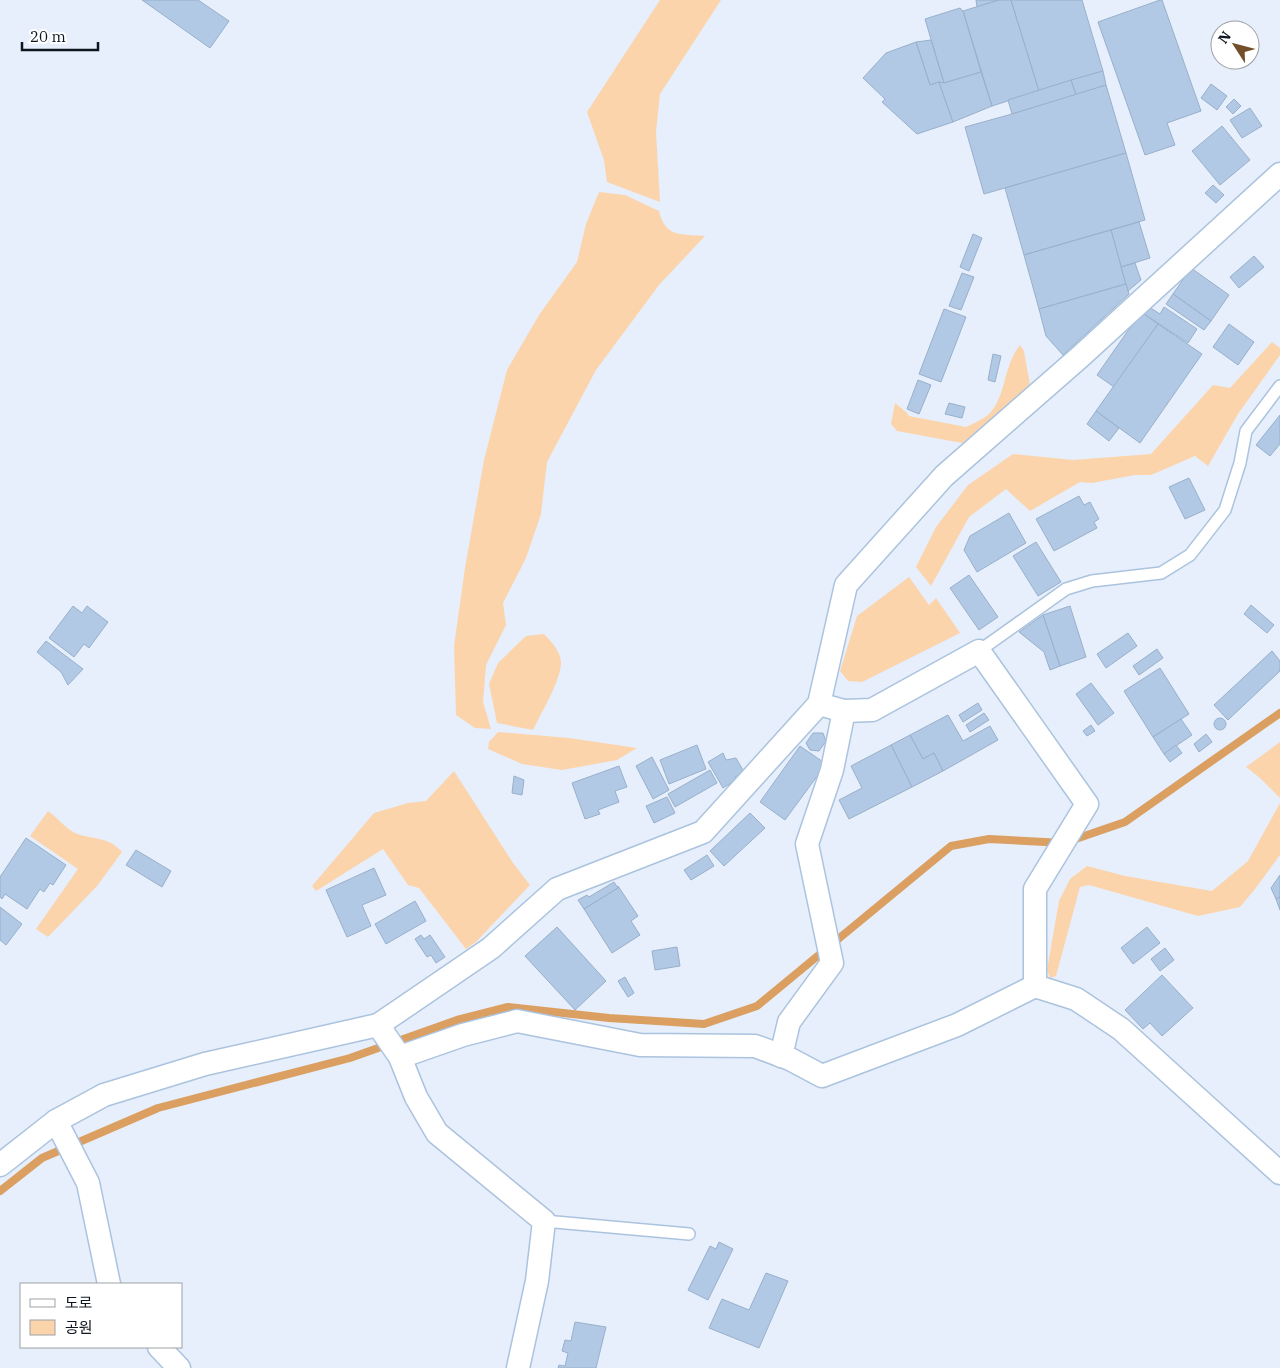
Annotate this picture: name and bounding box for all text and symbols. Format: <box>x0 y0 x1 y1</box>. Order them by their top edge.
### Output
scale bar <box>22 20 99 52</box>
north arrow <box>1210 20 1260 70</box>
text: 20 m <box>30 27 66 46</box>
text: N <box>1214 28 1235 47</box>
legend <box>20 1283 182 1348</box>
text: 도로 <box>65 1293 93 1312</box>
text: 공원 <box>65 1318 93 1337</box>

